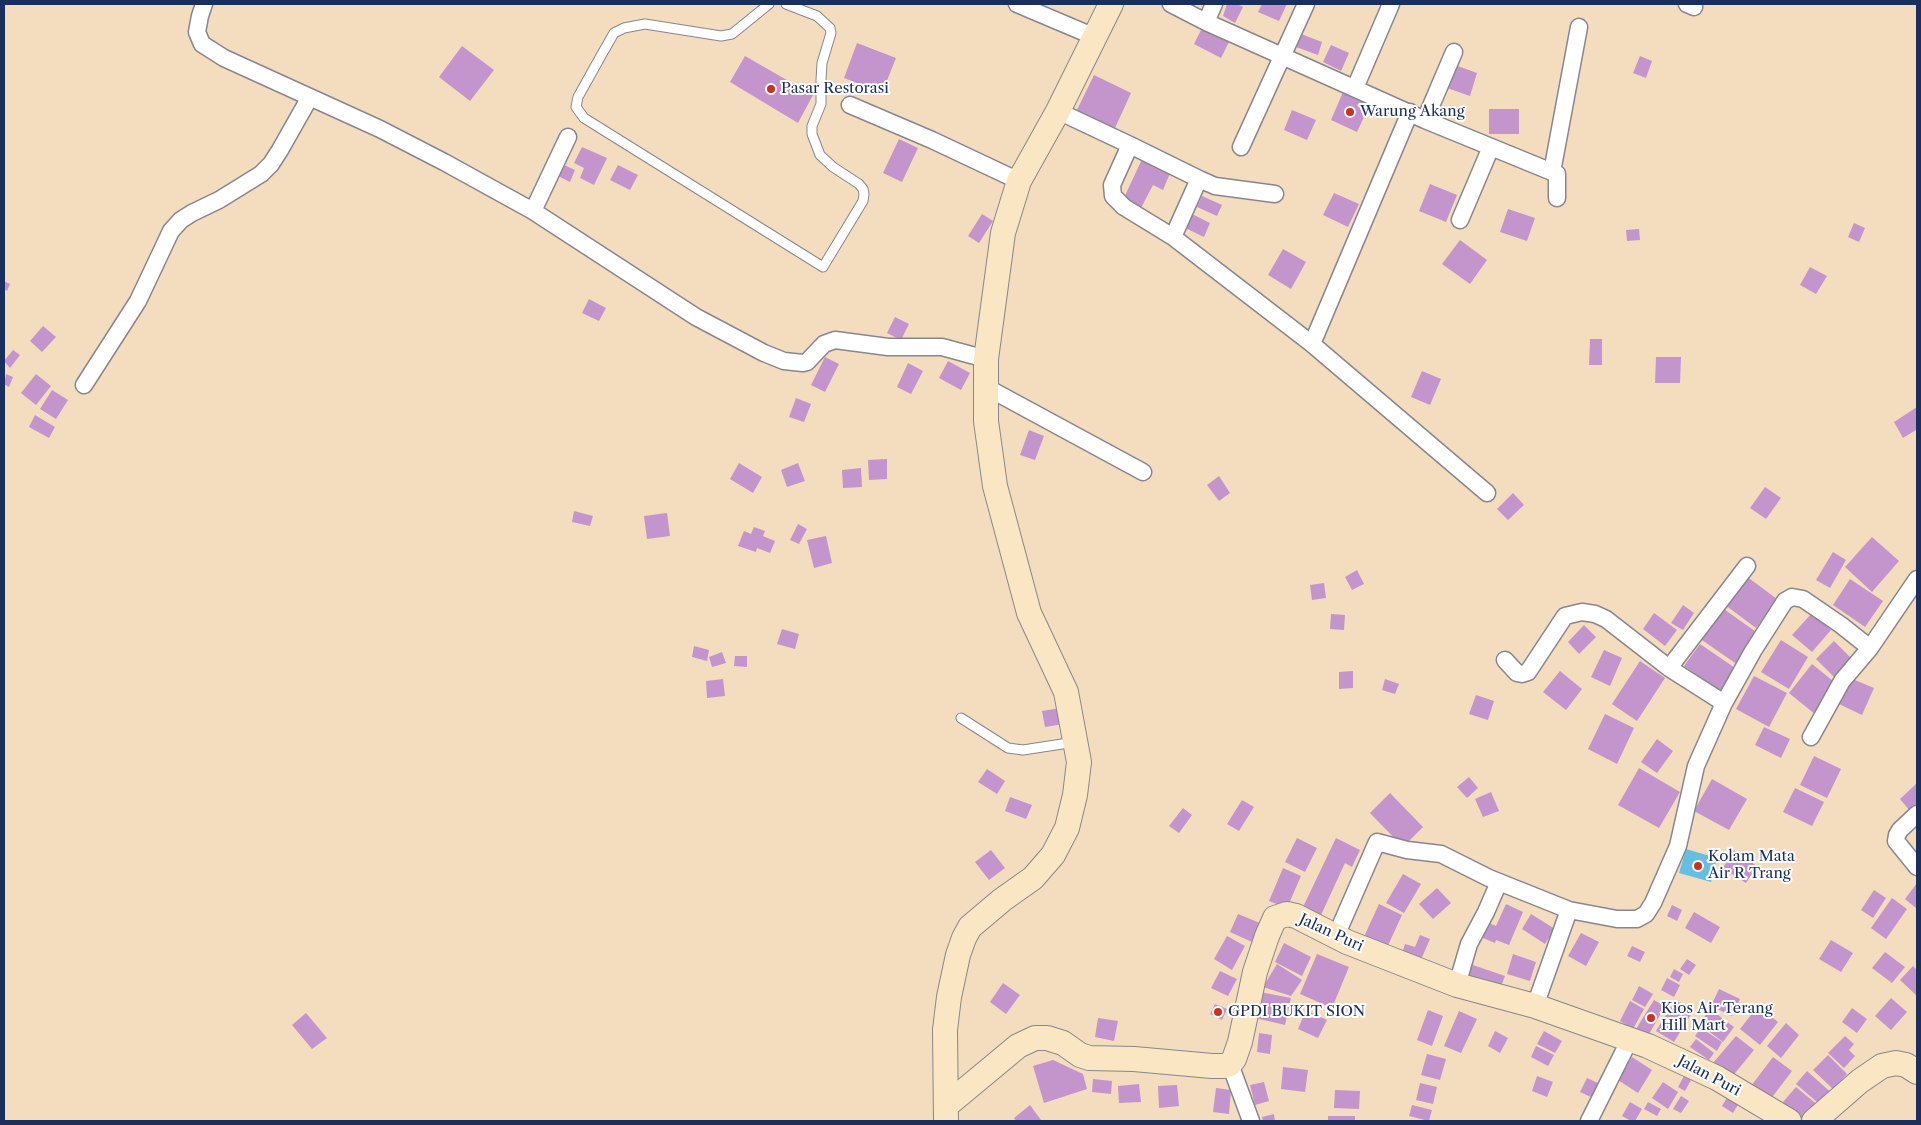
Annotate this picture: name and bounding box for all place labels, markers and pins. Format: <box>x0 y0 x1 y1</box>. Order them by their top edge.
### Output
place label: Pasar Restorasi <box>781 80 889 98</box>
marker: Pasar Restorasi <box>765 83 777 95</box>
place label: Warung Akang <box>1360 103 1465 121</box>
marker: Warung Akang <box>1344 106 1356 118</box>
place label: Kolam Mata Air R Trang <box>1708 848 1795 883</box>
marker: Kolam Mata Air R Trang <box>1692 860 1704 872</box>
place label: Kios Air Terang Hill Mart <box>1661 1000 1773 1035</box>
place label: GPDI BUKIT SION <box>1228 1003 1365 1021</box>
marker: GPDI BUKIT SION <box>1212 1006 1224 1018</box>
marker: Kios Air Terang Hill Mart <box>1645 1012 1657 1024</box>

